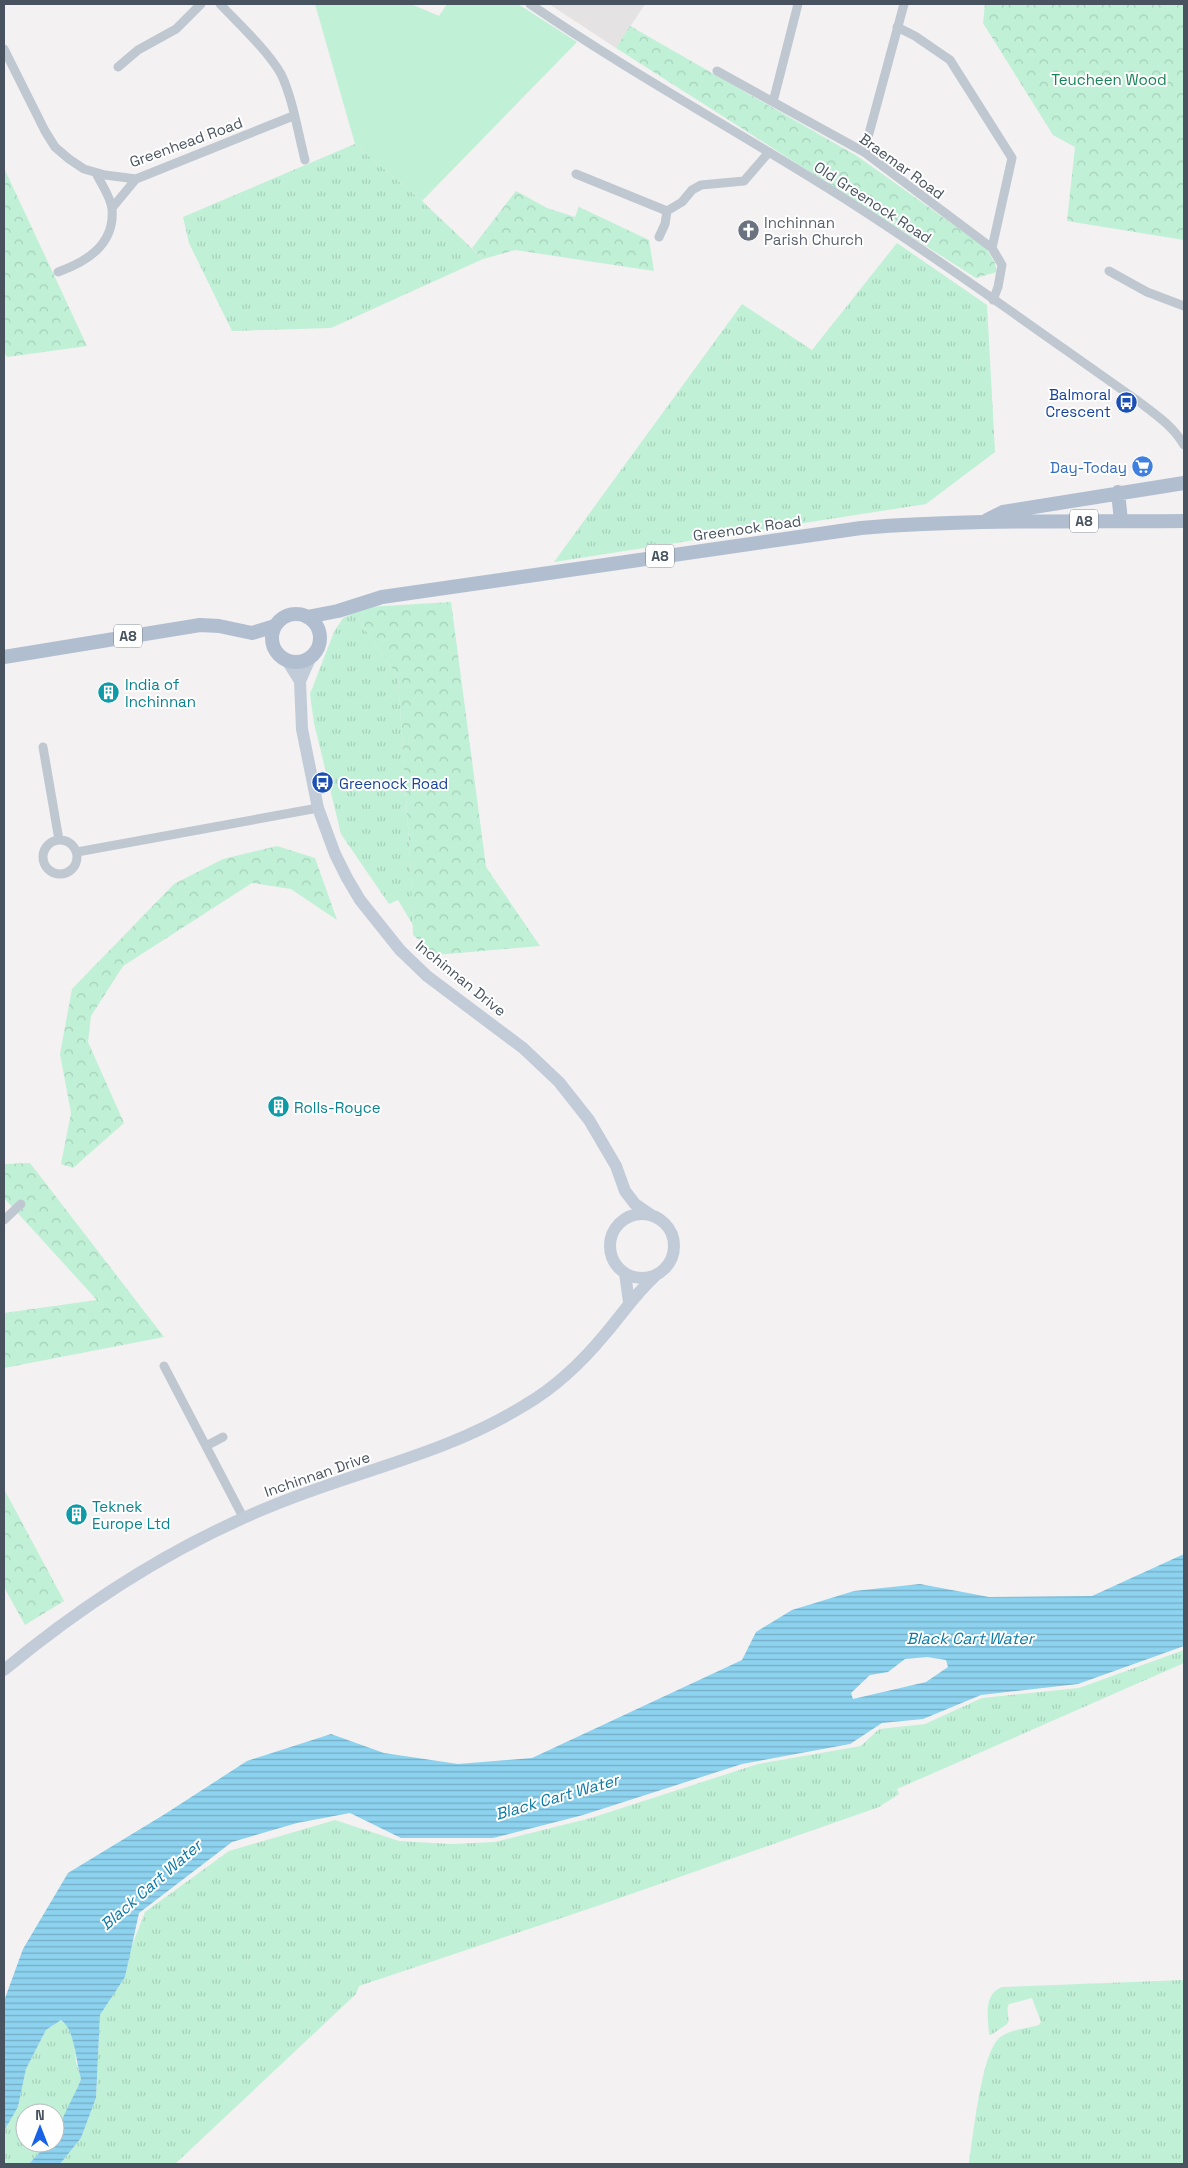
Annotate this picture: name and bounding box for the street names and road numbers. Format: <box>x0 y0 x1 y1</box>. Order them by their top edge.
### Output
street label: Greenhead Road <box>127 113 245 171</box>
street label: Braemar Road <box>856 129 948 203</box>
street label: Old Greenock Road <box>811 157 935 247</box>
road number: A8 <box>1070 510 1098 532</box>
street label: Greenock Road <box>692 511 802 545</box>
road number: A8 <box>646 544 674 568</box>
road number: A8 <box>114 624 142 648</box>
street label: Inchinnan Drive <box>412 936 510 1020</box>
street label: Inchinnan Drive <box>262 1447 373 1501</box>

